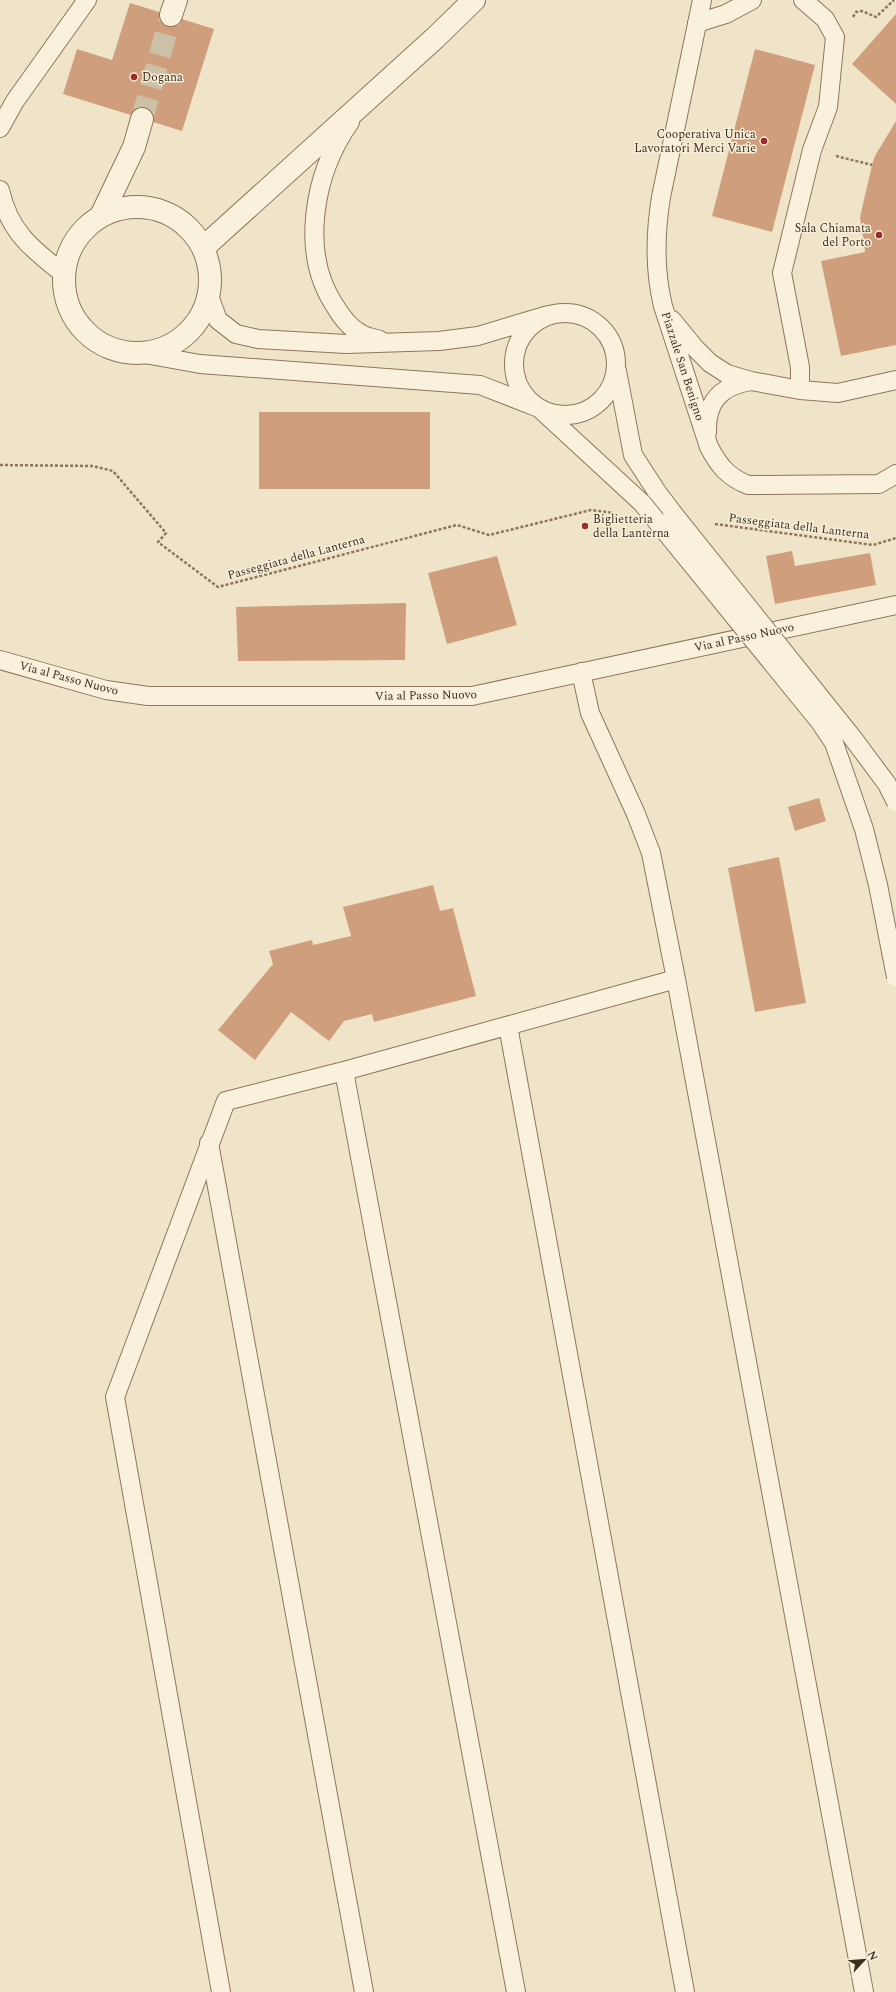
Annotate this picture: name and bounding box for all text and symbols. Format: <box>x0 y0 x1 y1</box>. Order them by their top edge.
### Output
place label: Dogana <box>142 68 183 87</box>
marker: Dogana <box>129 72 139 82</box>
place label: Cooperativa Unica Lavoratori Merci Varie <box>634 125 756 158</box>
marker: Cooperativa Unica Lavoratori Merci Varie <box>759 136 769 146</box>
place label: Sala Chiamata del Porto <box>795 219 871 252</box>
marker: Sala Chiamata del Porto <box>874 230 884 240</box>
street label: Piazzale San Benigno <box>656 309 709 423</box>
street label: Passeggiata della Lanterna <box>728 508 870 545</box>
place label: Biglietteria della Lanterna <box>593 510 670 543</box>
marker: Biglietteria della Lanterna <box>580 521 590 531</box>
street label: Passeggiata della Lanterna <box>225 530 367 585</box>
street label: Via al Passo Nuovo <box>692 618 796 657</box>
street label: Via al Passo Nuovo <box>17 656 121 701</box>
street label: Via al Passo Nuovo <box>375 685 477 706</box>
north arrow <box>844 1940 884 1980</box>
text: N <box>863 1948 882 1964</box>

